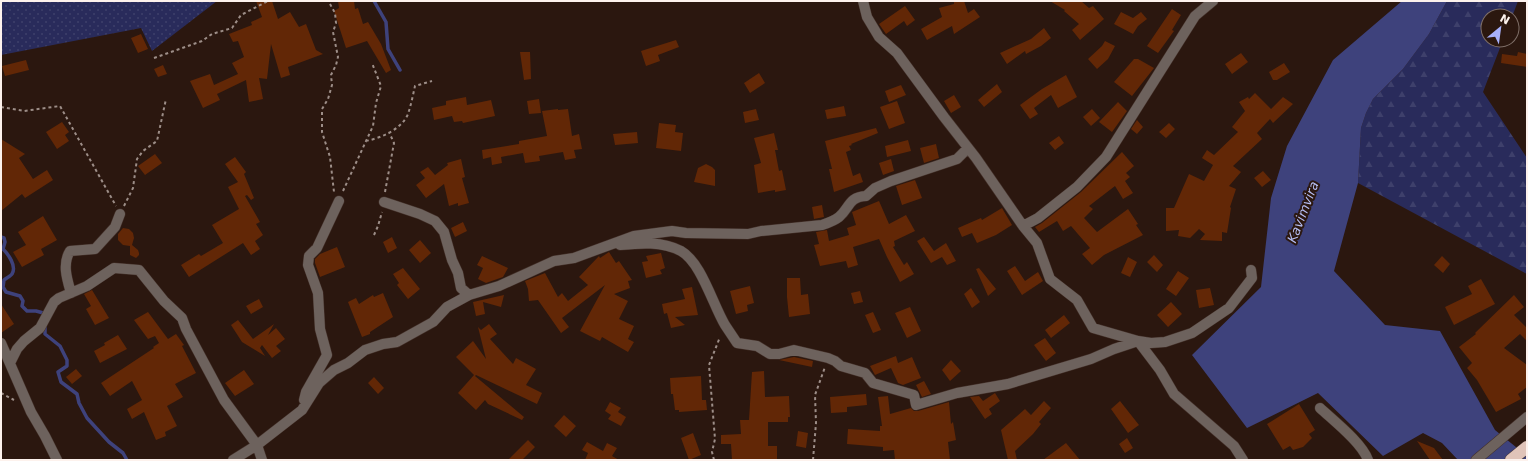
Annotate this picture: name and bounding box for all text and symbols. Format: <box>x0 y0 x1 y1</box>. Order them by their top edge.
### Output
north arrow <box>1480 8 1520 48</box>
text: N <box>1497 12 1512 28</box>
water label: Kavimvira <box>1284 179 1322 245</box>

